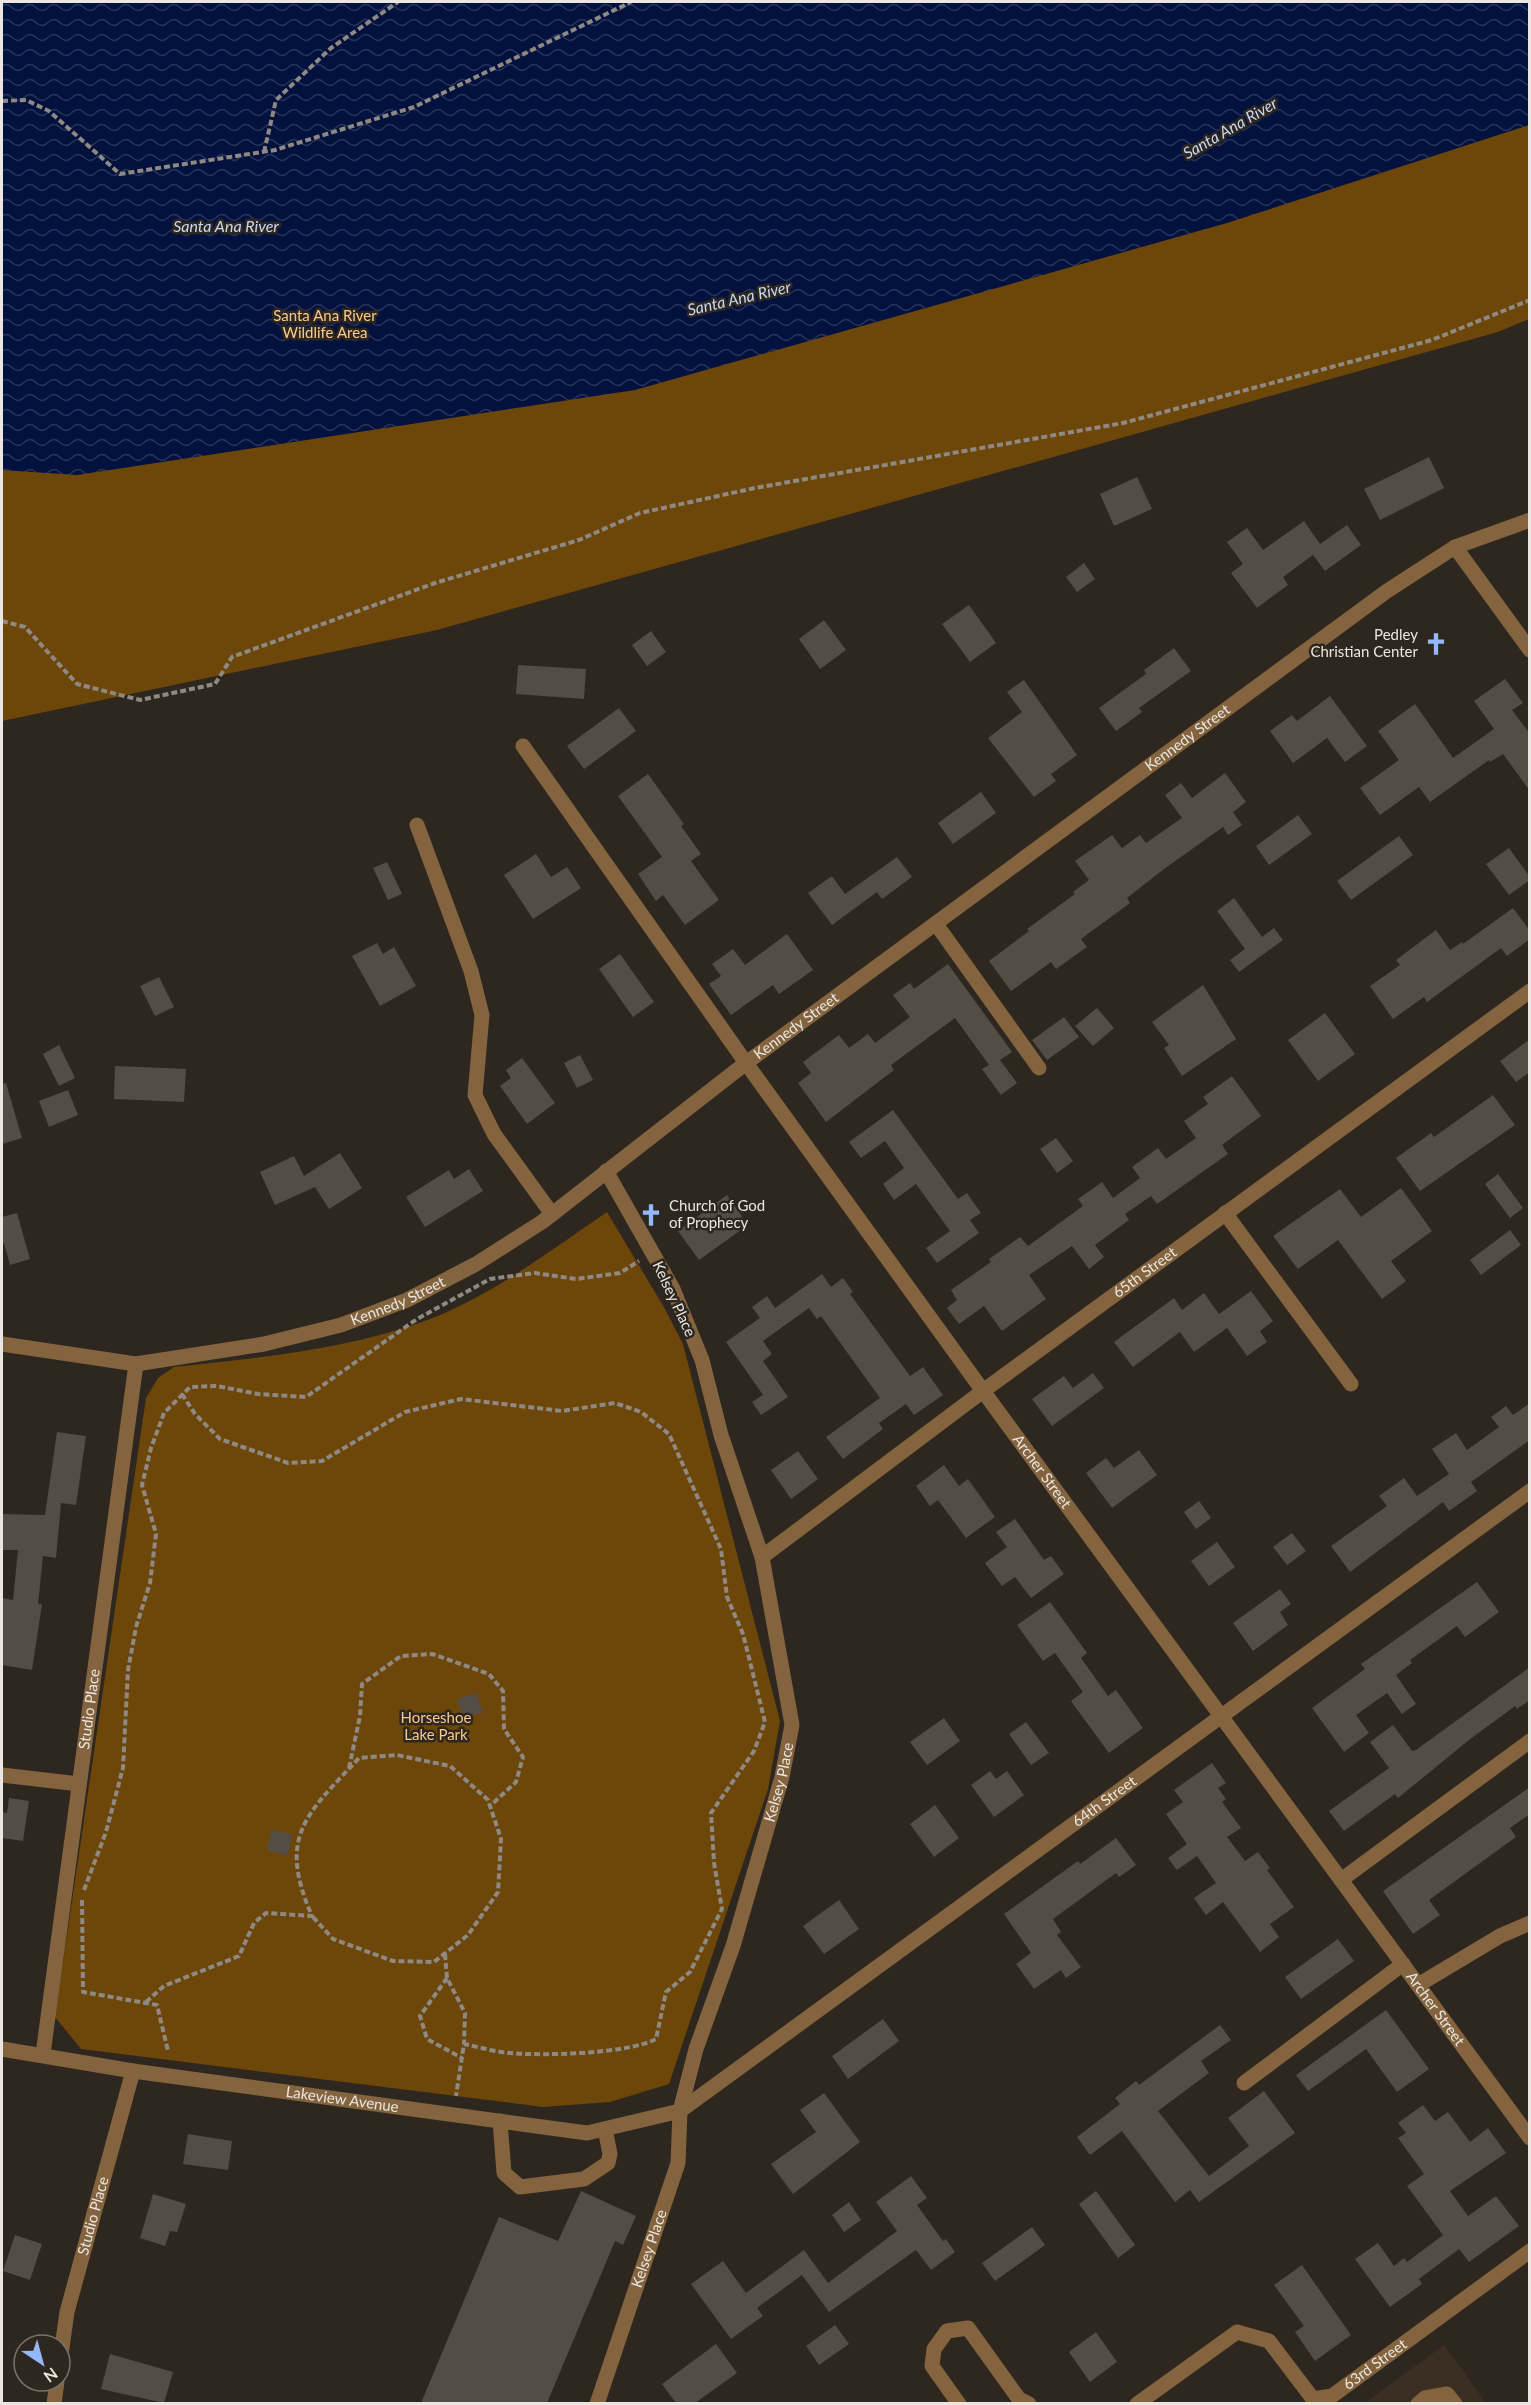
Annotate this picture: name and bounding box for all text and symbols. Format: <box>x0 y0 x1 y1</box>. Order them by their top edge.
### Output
water label: Santa Ana River <box>1179 93 1281 162</box>
water label: Santa Ana River <box>173 216 279 235</box>
water label: Santa Ana River <box>685 276 793 319</box>
park label: Santa Ana River Wildlife Area <box>273 306 377 341</box>
place label: Pedley Christian Center <box>1310 625 1419 660</box>
church icon: Pedley Christian Center <box>1423 631 1449 657</box>
street label: Kennedy Street <box>1141 699 1234 774</box>
street label: Kennedy Street <box>750 988 842 1062</box>
place label: Church of God of Prophecy <box>669 1196 765 1231</box>
church icon: Church of God of Prophecy <box>638 1202 664 1228</box>
street label: 65th Street <box>1109 1242 1180 1301</box>
street label: Kelsey Place <box>650 1258 700 1339</box>
street label: Kennedy Street <box>348 1272 448 1329</box>
street label: Archer Street <box>1010 1430 1076 1512</box>
street label: Studio Place <box>74 1668 103 1750</box>
park label: Horseshoe Lake Park <box>401 1708 471 1743</box>
street label: Kelsey Place <box>759 1741 796 1824</box>
street label: 64th Street <box>1068 1771 1140 1830</box>
street label: Archer Street <box>1403 1968 1470 2049</box>
street label: Lakeview Avenue <box>285 2082 400 2115</box>
street label: Studio Place <box>73 2174 112 2257</box>
street label: Kelsey Place <box>627 2207 670 2290</box>
north arrow <box>12 2333 72 2393</box>
street label: 63rd Street <box>1339 2334 1410 2393</box>
text: N <box>41 2364 62 2387</box>

